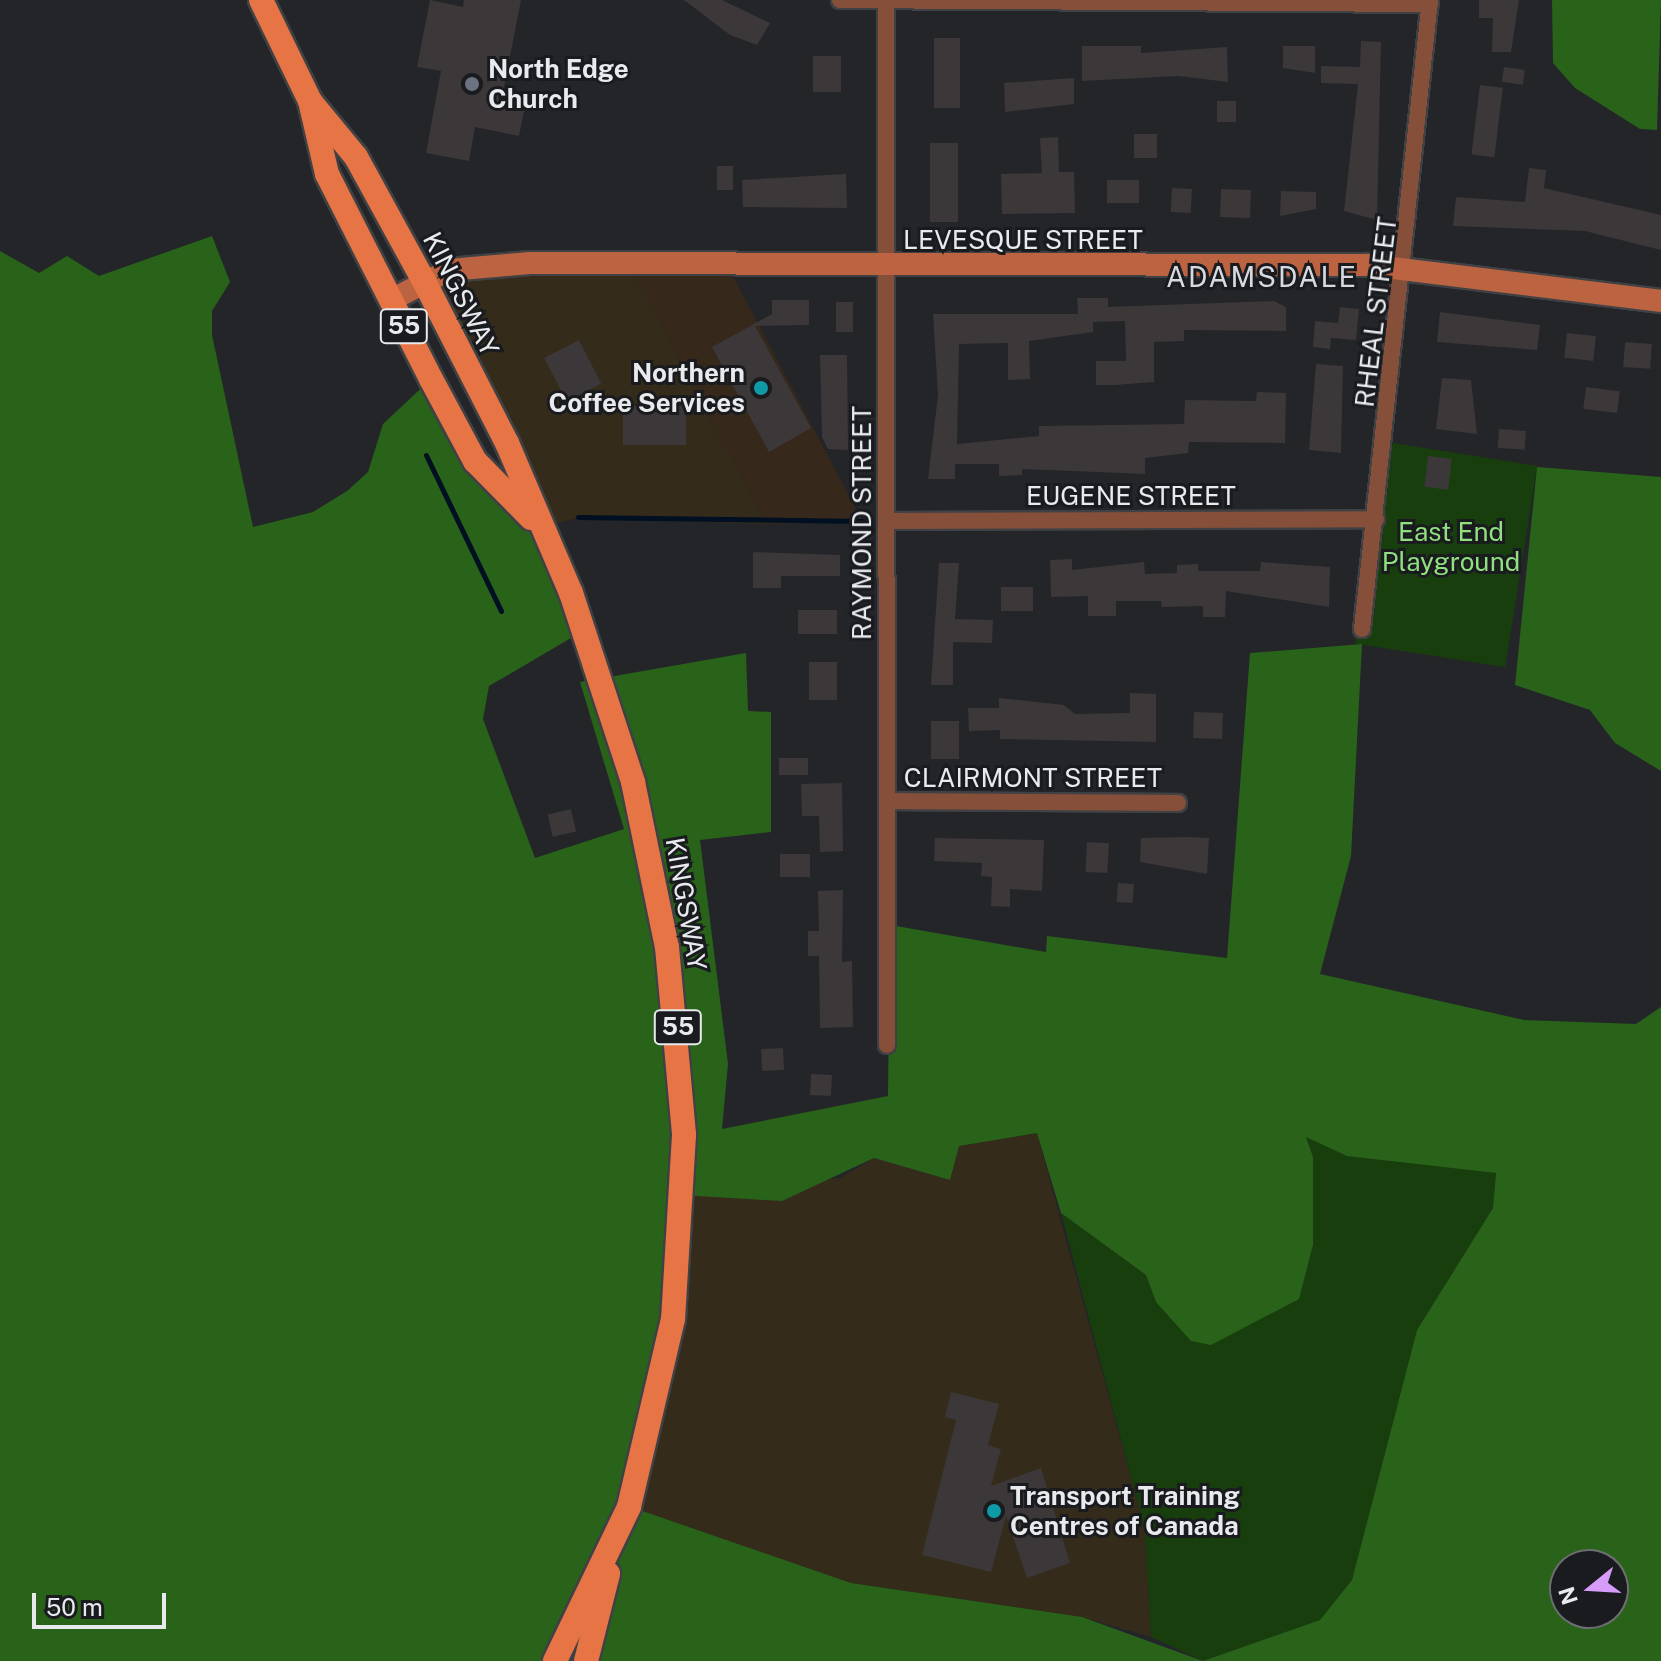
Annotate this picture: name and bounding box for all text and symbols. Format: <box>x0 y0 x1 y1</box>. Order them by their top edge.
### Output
place label: North Edge Church <box>488 53 629 114</box>
marker: North Edge Church <box>463 75 481 93</box>
street label: RHEAL STREET <box>1349 215 1403 409</box>
street label: LEVESQUE STREET <box>903 224 1143 256</box>
street label: KINGSWAY <box>417 227 505 361</box>
district label: ADAMSDALE <box>1166 260 1358 294</box>
road number: 55 <box>378 306 430 346</box>
place label: Northern Coffee Services <box>548 357 745 418</box>
marker: Northern Coffee Services <box>752 379 770 397</box>
street label: RAYMOND STREET <box>846 406 878 640</box>
street label: EUGENE STREET <box>1026 480 1236 512</box>
park label: East End Playground <box>1382 516 1520 578</box>
street label: CLAIRMONT STREET <box>904 762 1162 794</box>
street label: KINGSWAY <box>659 835 713 973</box>
road number: 55 <box>652 1007 704 1047</box>
place label: Transport Training Centres of Canada <box>1010 1480 1240 1542</box>
marker: Transport Training Centres of Canada <box>985 1502 1003 1520</box>
north arrow <box>1549 1549 1629 1629</box>
scale bar <box>36 1577 170 1627</box>
text: N <box>1553 1584 1583 1608</box>
text: 50 m <box>46 1593 103 1621</box>

